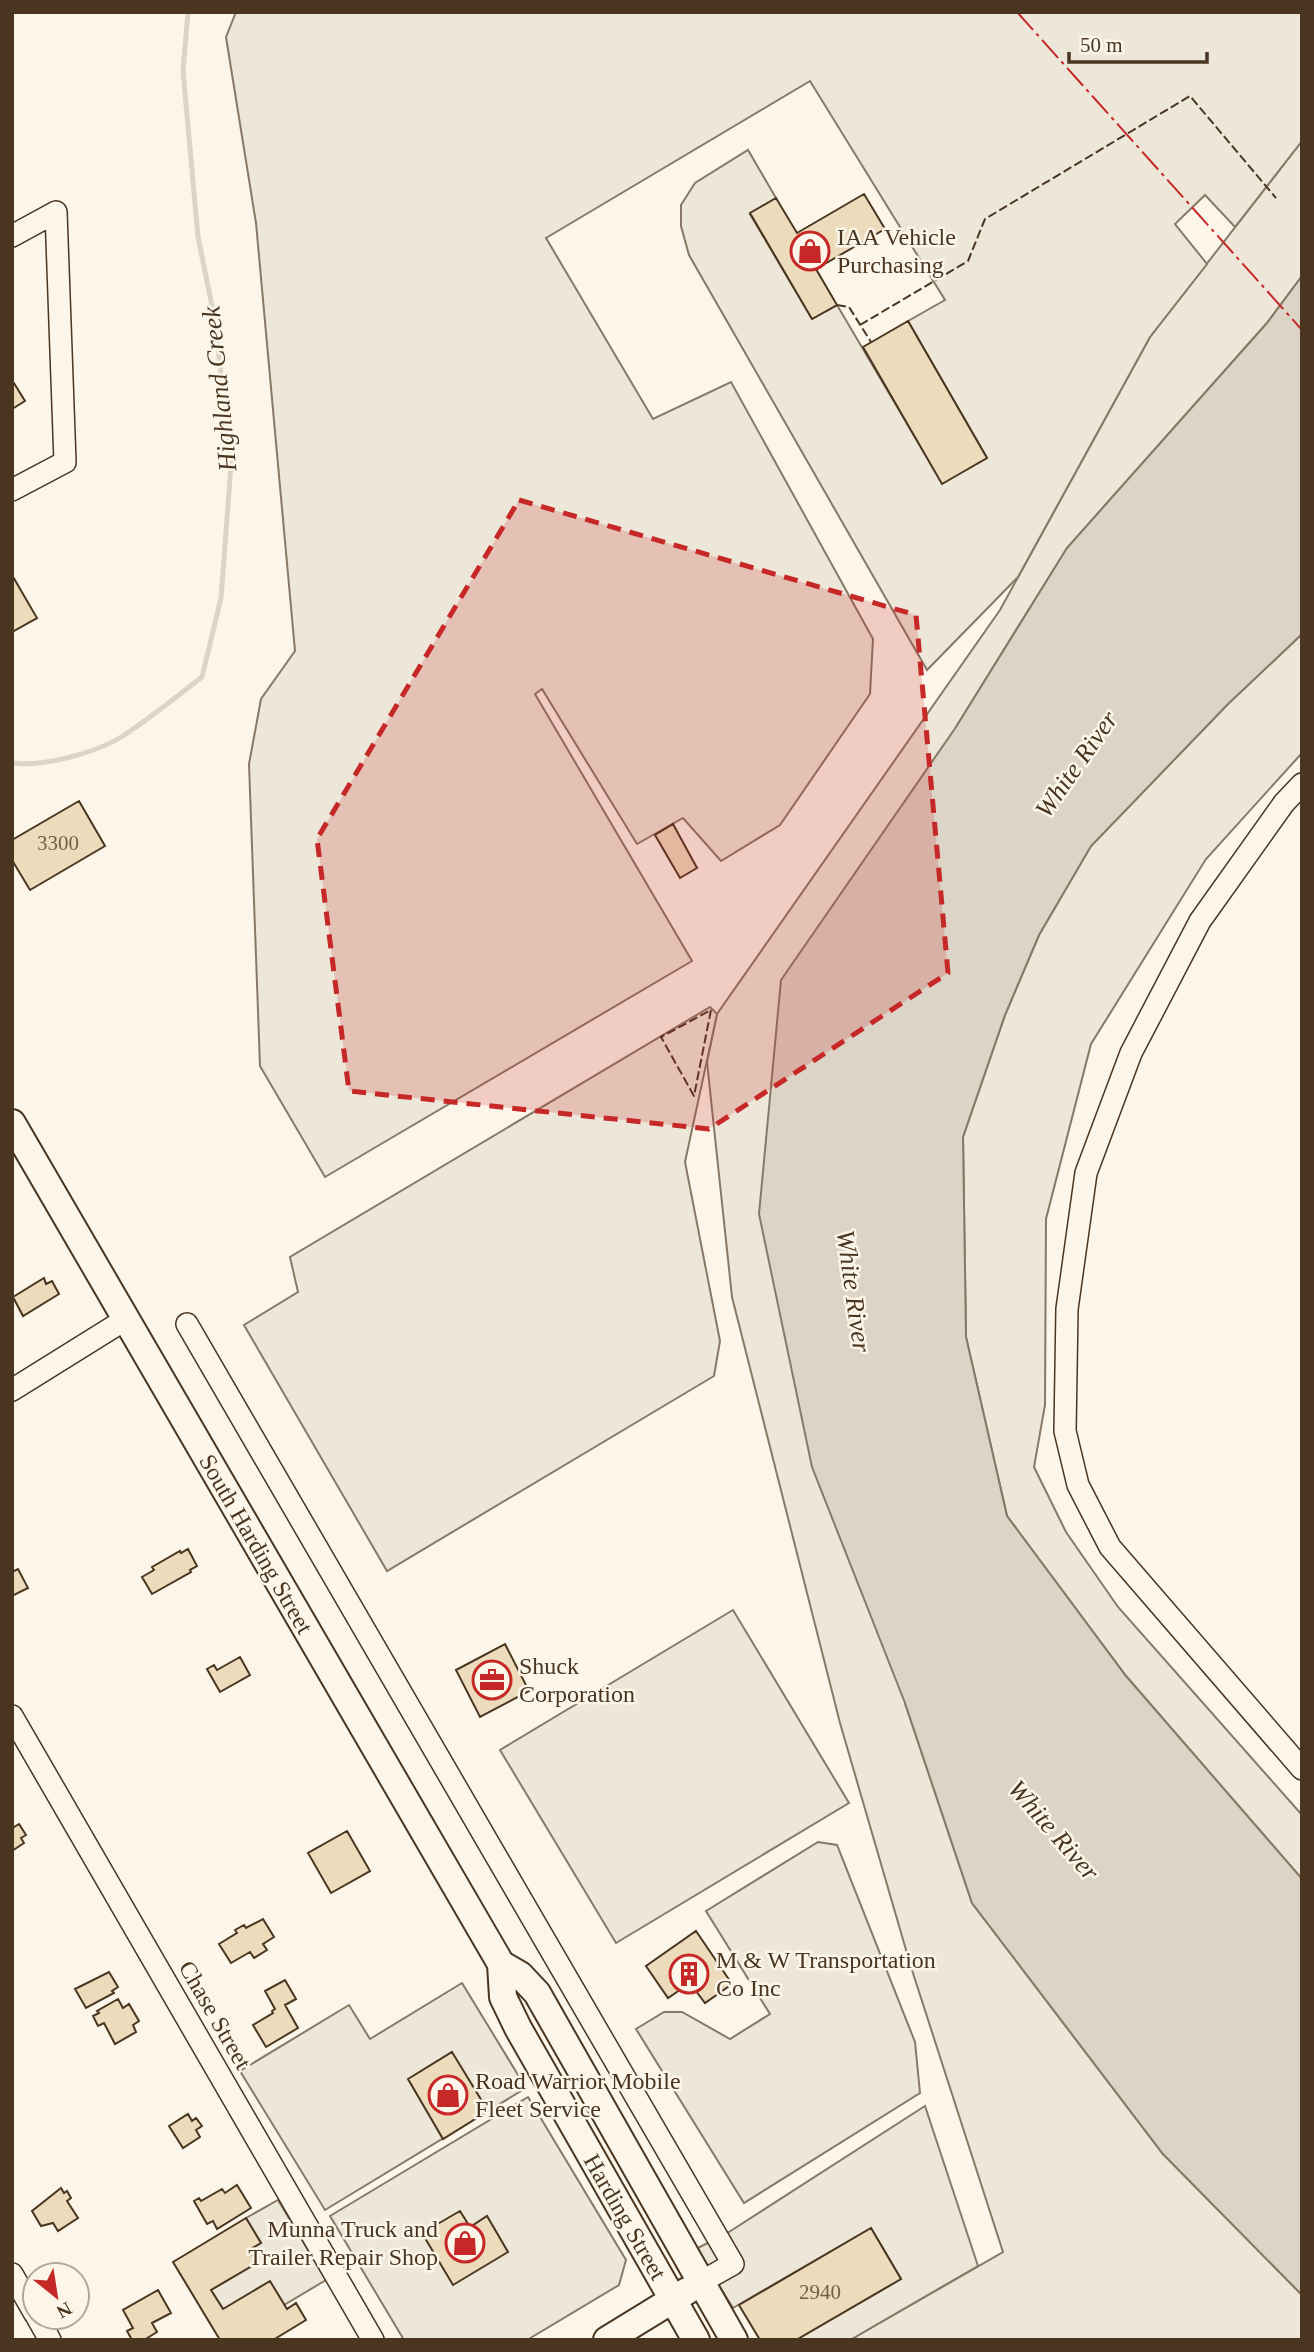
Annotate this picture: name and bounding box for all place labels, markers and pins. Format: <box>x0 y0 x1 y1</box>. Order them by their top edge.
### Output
place label: IAA Vehicle Purchasing <box>837 224 956 278</box>
shop icon: IAA Vehicle Purchasing <box>789 230 831 272</box>
place label: Shuck Corporation <box>519 1653 635 1707</box>
office icon: Shuck Corporation <box>471 1659 513 1701</box>
place label: M & W Transportation Co Inc <box>716 1947 936 2001</box>
building icon: M & W Transportation Co Inc <box>668 1953 710 1995</box>
place label: Road Warrior Mobile Fleet Service <box>475 2068 681 2122</box>
shop icon: Road Warrior Mobile Fleet Service <box>427 2074 469 2116</box>
place label: Munna Truck and Trailer Repair Shop <box>248 2216 438 2270</box>
shop icon: Munna Truck and Trailer Repair Shop <box>444 2222 486 2264</box>

